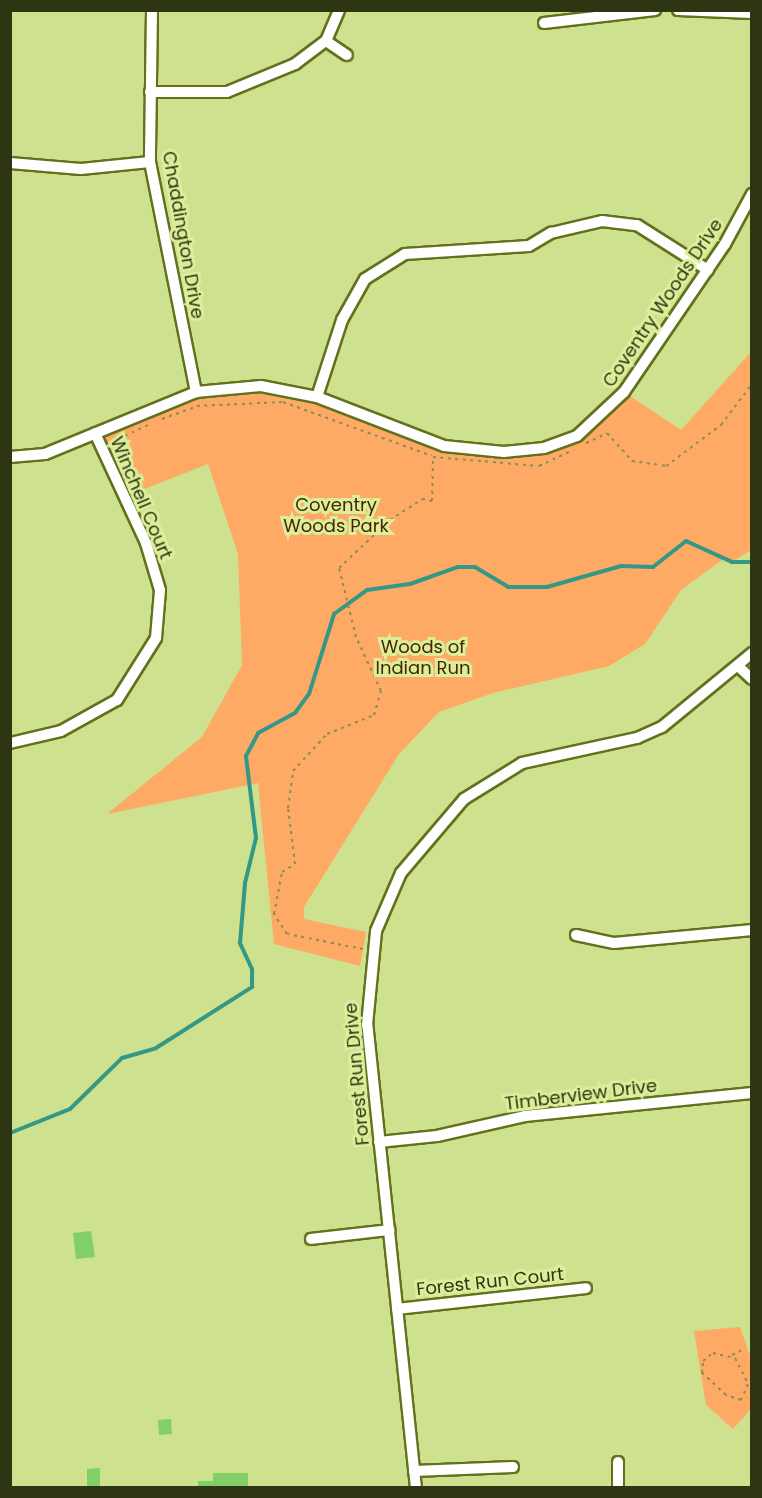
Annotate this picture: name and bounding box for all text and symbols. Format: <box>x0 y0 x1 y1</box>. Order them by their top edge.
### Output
street label: Chaddington Drive <box>158 150 208 320</box>
street label: Coventry Woods Drive <box>599 215 727 391</box>
street label: Winchell Court <box>105 433 177 563</box>
park label: Coventry Woods Park <box>283 495 389 538</box>
park label: Woods of Indian Run <box>375 637 471 680</box>
street label: Forest Run Drive <box>340 1002 374 1146</box>
street label: Timberview Drive <box>504 1075 658 1115</box>
street label: Forest Run Court <box>415 1264 565 1300</box>

